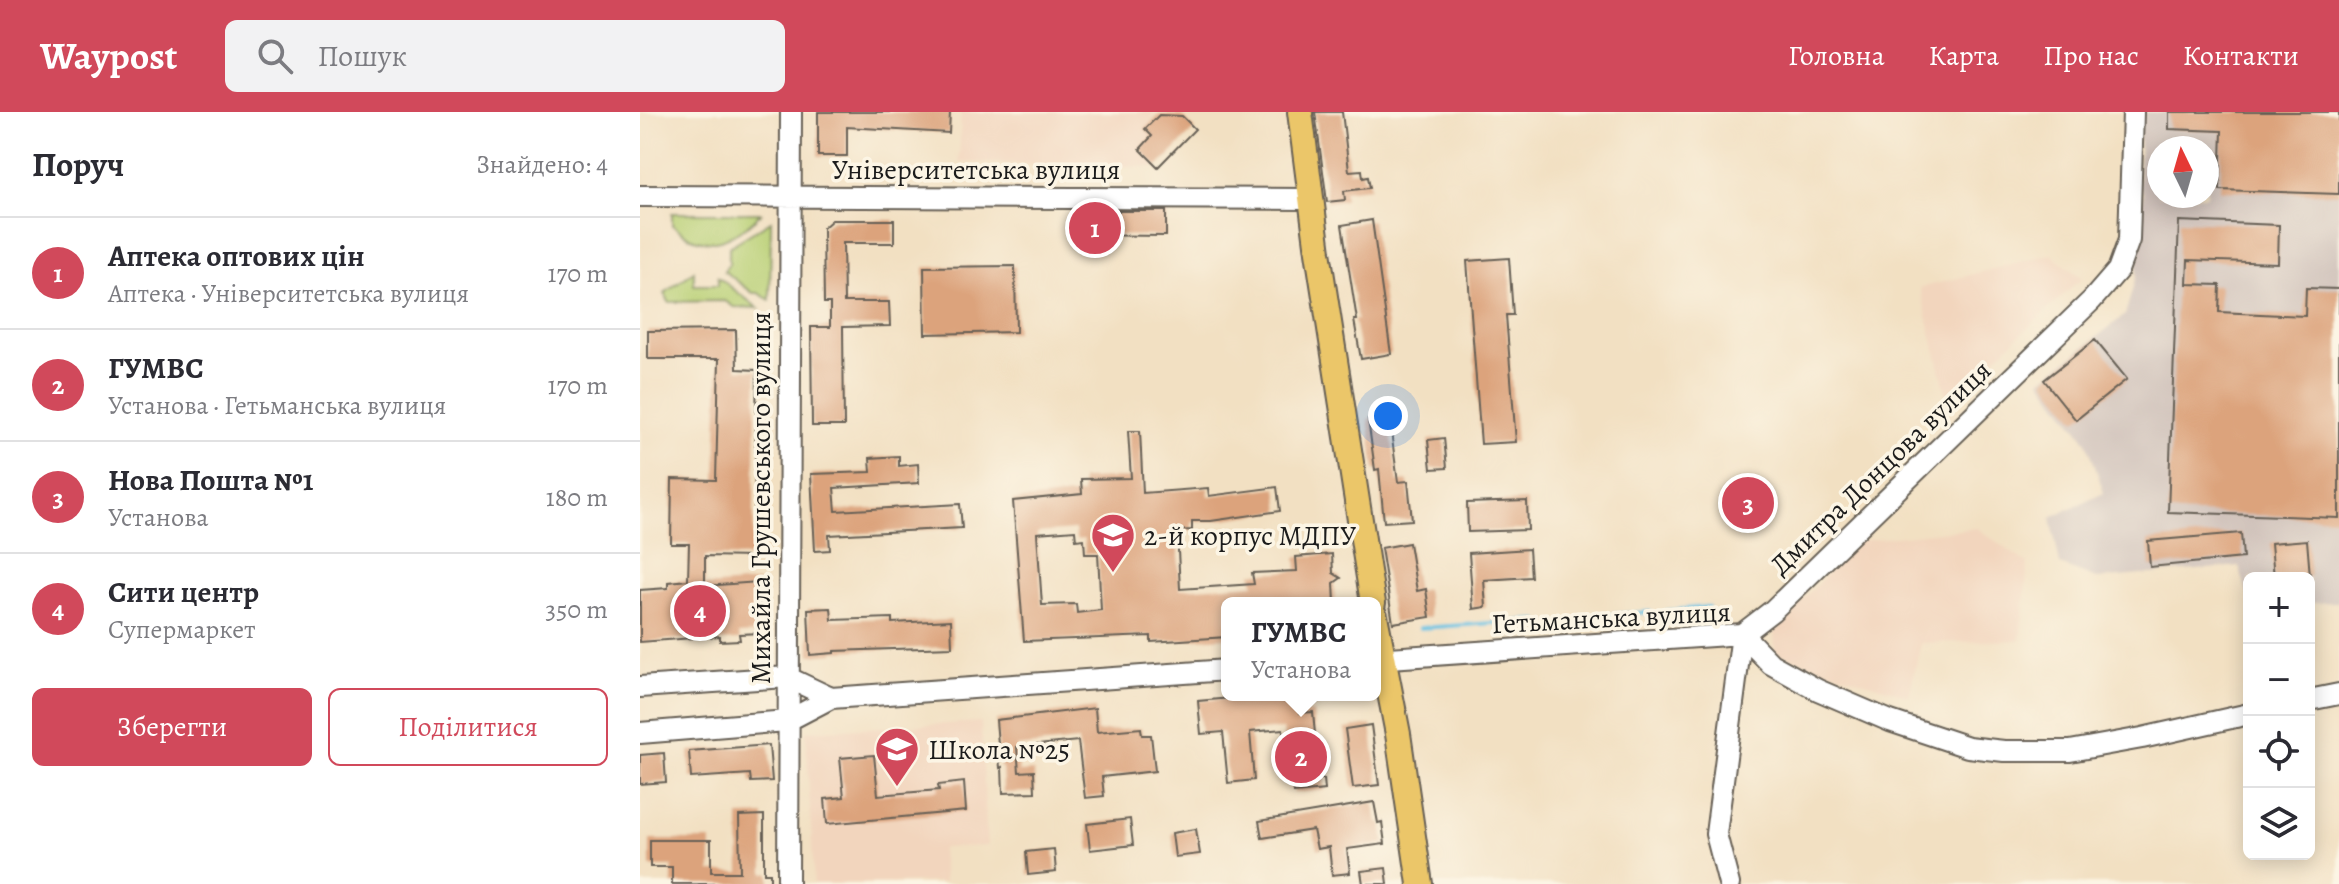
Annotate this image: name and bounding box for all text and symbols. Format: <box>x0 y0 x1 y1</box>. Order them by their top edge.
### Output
search box <box>225 20 785 92</box>
text: Waypost <box>40 30 177 82</box>
icon: search <box>253 34 297 78</box>
text: Пошук <box>317 36 407 76</box>
text: Головна <box>1788 37 1885 75</box>
text: Карта <box>1929 37 1999 75</box>
text: Про нас <box>2043 37 2139 75</box>
text: Контакти <box>2183 37 2299 75</box>
north arrow <box>2147 136 2219 208</box>
text: Поруч <box>32 141 124 188</box>
text: Знайдено: 4 <box>476 147 608 182</box>
street label: Університетська вулиця <box>832 151 1120 189</box>
pin: 1 <box>1069 198 1121 258</box>
text: Аптека оптових цін <box>108 236 365 276</box>
text: 1 <box>53 256 63 291</box>
text: 170 m <box>548 256 608 291</box>
text: Аптека · Університетська вулиця <box>108 276 469 311</box>
street label: Михайла Грушевського вулиця <box>742 312 780 684</box>
text: ГУМВС <box>108 348 204 388</box>
street label: Дмитра Донцова вулиця <box>1762 352 2000 583</box>
text: 2 <box>52 368 64 403</box>
text: 170 m <box>548 368 608 403</box>
text: Установа · Гетьманська вулиця <box>108 388 446 423</box>
your location <box>1368 396 1408 436</box>
text: Нова Пошта №1 <box>108 460 314 500</box>
pin: 3 <box>1722 473 1774 533</box>
text: 3 <box>52 480 64 515</box>
text: 180 m <box>546 480 608 515</box>
text: Установа <box>108 500 209 535</box>
school or university icon: 2-й корпус МДПУ <box>1089 511 1137 574</box>
place label: 2-й корпус МДПУ <box>1144 517 1356 555</box>
text: Сити центр <box>108 572 259 612</box>
map controls <box>2243 572 2315 860</box>
button: + <box>2243 572 2315 644</box>
pin: 4 <box>674 581 726 641</box>
text: 4 <box>52 592 64 627</box>
text: 350 m <box>545 592 608 627</box>
street label: Гетьманська вулиця <box>1491 593 1732 643</box>
popup <box>1221 597 1381 701</box>
text: Супермаркет <box>108 612 256 647</box>
text: ГУМВС <box>1251 612 1346 652</box>
button: − <box>2243 644 2315 716</box>
text: Установа <box>1251 652 1351 687</box>
button: Зберегти <box>32 688 312 766</box>
button: Поділитися <box>328 688 608 766</box>
button: locate <box>2243 716 2315 788</box>
school or university icon: Школа №25 <box>873 725 921 788</box>
pin: 2 <box>1275 727 1327 787</box>
place label: Школа №25 <box>928 731 1070 769</box>
button: layers <box>2243 788 2315 860</box>

